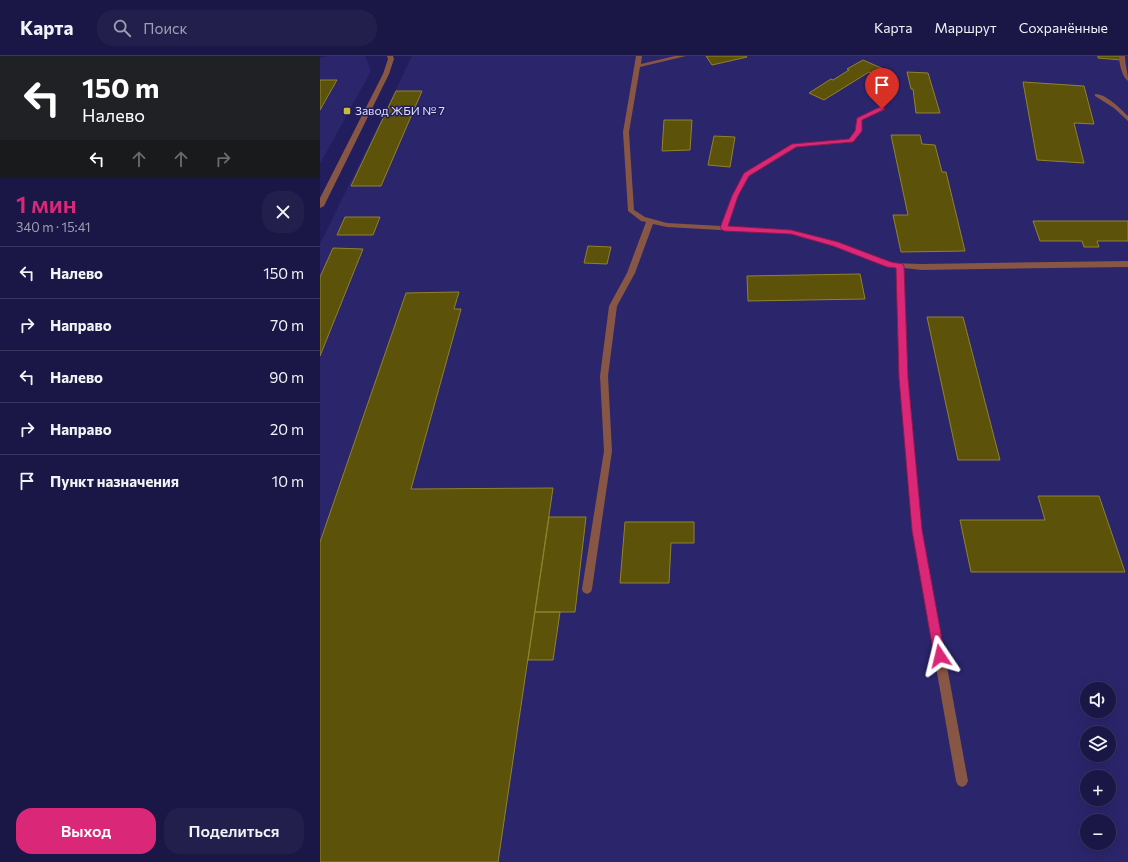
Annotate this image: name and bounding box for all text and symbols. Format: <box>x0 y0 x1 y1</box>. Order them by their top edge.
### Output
search box <box>97 10 377 46</box>
text: Карта <box>20 16 73 39</box>
icon: search <box>111 17 133 39</box>
text: Поиск <box>143 19 188 37</box>
text: Карта <box>874 19 912 36</box>
text: Маршрут <box>934 19 997 36</box>
text: Сохранённые <box>1019 19 1108 36</box>
pin <box>865 68 899 109</box>
text: 150 m <box>82 70 159 104</box>
icon: left <box>16 72 68 124</box>
icon: arrive <box>871 74 893 96</box>
place label: Завод ЖБИ № 7 <box>355 103 445 117</box>
text: Налево <box>82 104 145 126</box>
marker: Завод ЖБИ № 7 <box>342 106 352 116</box>
icon: left <box>86 148 108 170</box>
icon: ahead <box>128 148 150 170</box>
icon: ahead <box>170 148 192 170</box>
icon: right <box>212 148 234 170</box>
text: 1 мин <box>16 189 77 218</box>
button: close <box>262 191 304 233</box>
text: 340 m · 15:41 <box>16 219 91 235</box>
icon: left <box>16 262 38 284</box>
text: Налево <box>50 264 103 282</box>
text: 150 m <box>263 264 304 282</box>
icon: right <box>16 314 38 336</box>
text: Направо <box>50 316 112 334</box>
text: 70 m <box>270 316 304 334</box>
icon: left <box>16 366 38 388</box>
text: Налево <box>50 368 103 386</box>
text: 90 m <box>269 368 304 386</box>
icon: right <box>16 418 38 440</box>
text: Направо <box>50 420 112 438</box>
text: 20 m <box>270 420 304 438</box>
icon: arrive <box>16 470 38 492</box>
text: Пункт назначения <box>50 472 179 490</box>
text: 10 m <box>272 472 304 490</box>
position arrow <box>919 635 961 677</box>
map controls <box>1080 682 1116 850</box>
button: sound <box>1080 682 1116 718</box>
button: layers <box>1080 726 1116 762</box>
button: + <box>1080 770 1116 806</box>
button: Выход <box>16 808 156 854</box>
button: Поделиться <box>164 808 304 854</box>
button: − <box>1080 814 1116 850</box>

